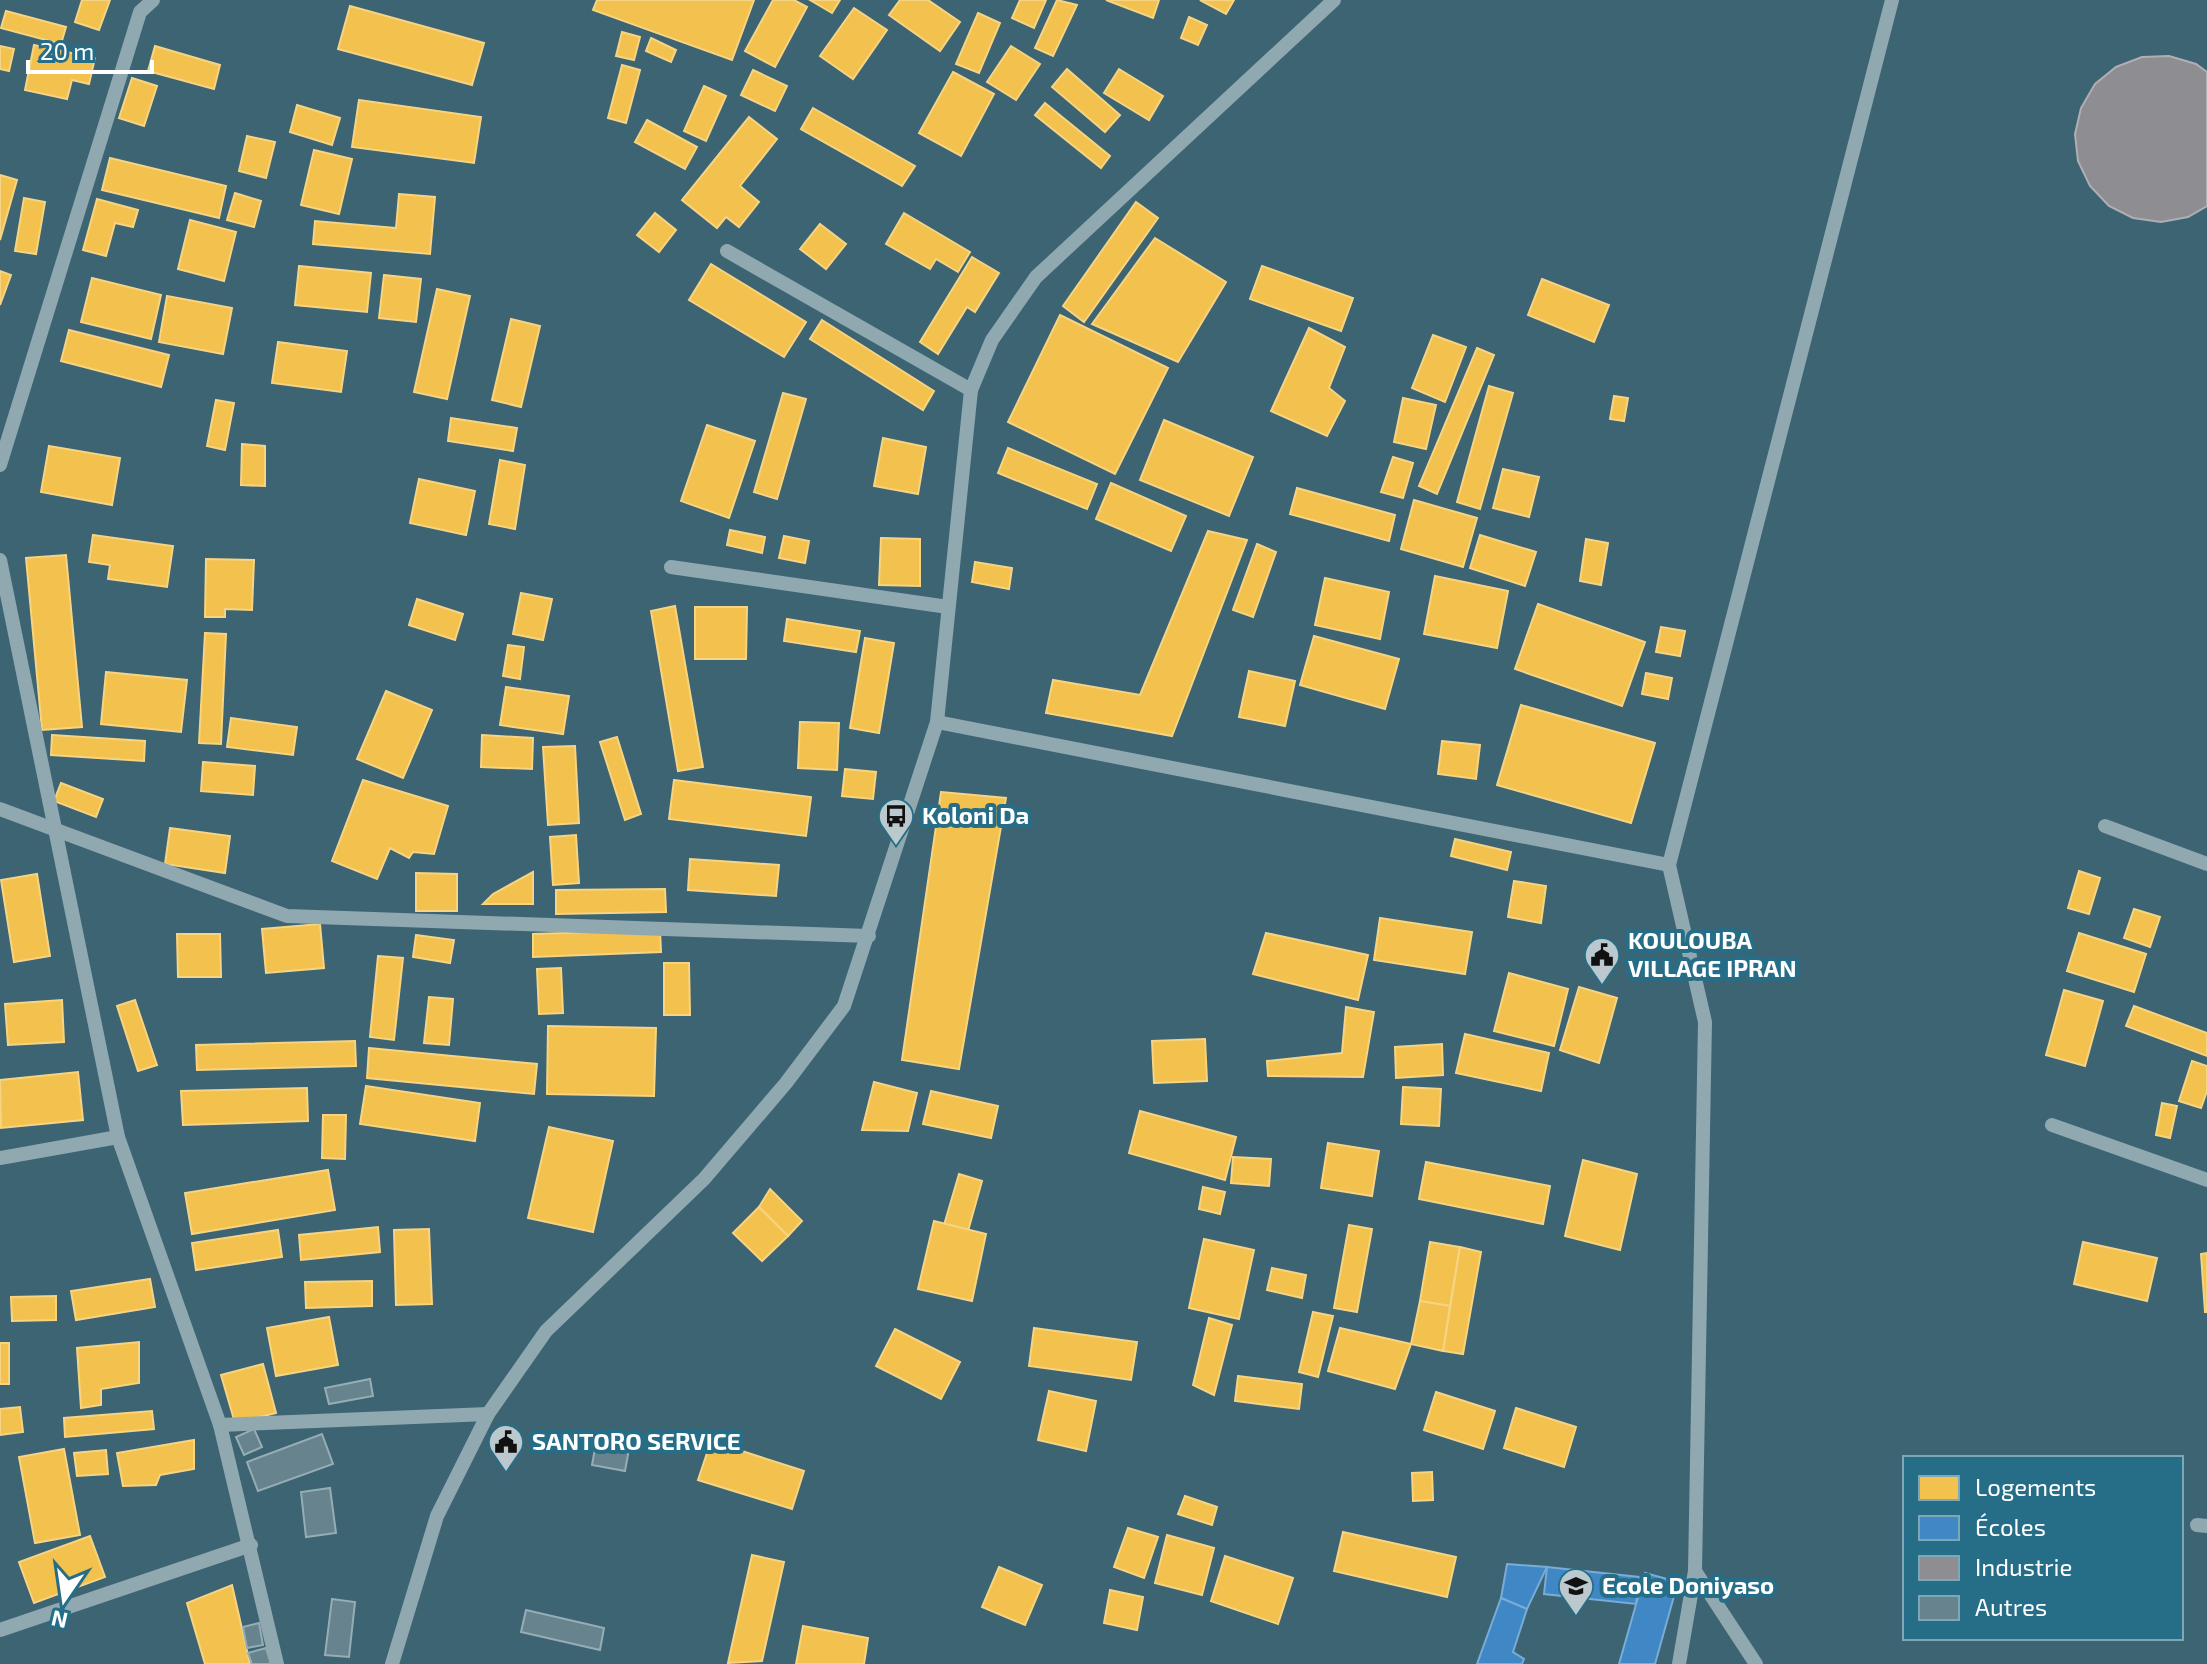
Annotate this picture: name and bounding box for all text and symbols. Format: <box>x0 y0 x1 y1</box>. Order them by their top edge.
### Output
scale bar <box>28 24 152 74</box>
text: 20 m <box>40 36 94 65</box>
bus stop icon: Koloni Da <box>877 797 915 847</box>
place label: Koloni Da <box>922 800 1029 829</box>
place label: KOULOUBA VILLAGE IPRAN <box>1628 925 1797 982</box>
public building icon: KOULOUBA VILLAGE IPRAN <box>1583 936 1621 986</box>
public building icon: SANTORO SERVICE <box>487 1423 525 1473</box>
place label: SANTORO SERVICE <box>532 1426 741 1455</box>
legend <box>1903 1456 2183 1640</box>
text: Logements <box>1975 1472 2096 1501</box>
text: Écoles <box>1975 1512 2046 1541</box>
text: Industrie <box>1975 1552 2072 1581</box>
north arrow <box>24 1560 104 1640</box>
school or university icon: Ecole Doniyaso <box>1557 1567 1595 1617</box>
place label: Ecole Doniyaso <box>1602 1570 1774 1599</box>
text: Autres <box>1975 1592 2047 1621</box>
text: N <box>49 1606 70 1635</box>

